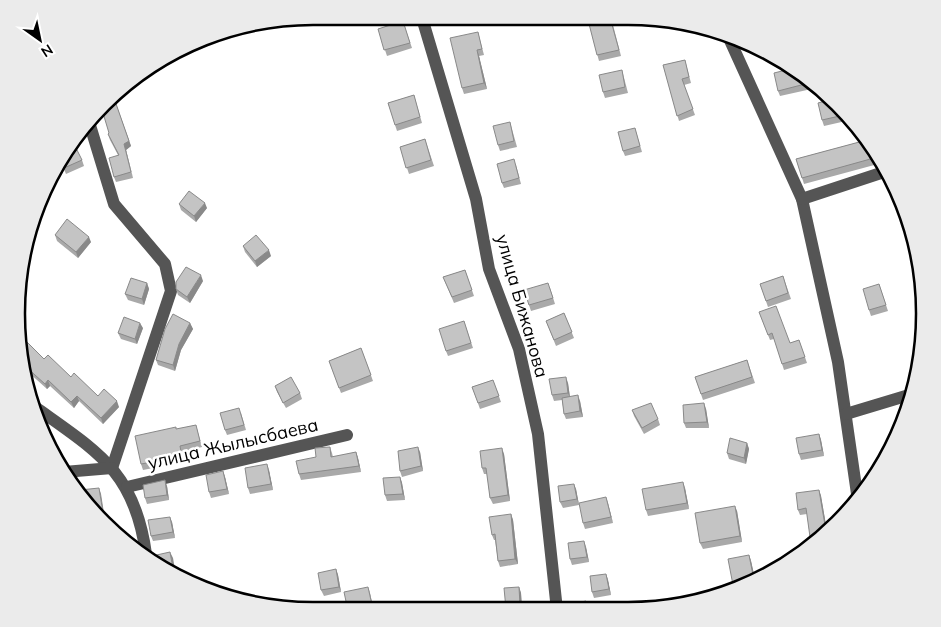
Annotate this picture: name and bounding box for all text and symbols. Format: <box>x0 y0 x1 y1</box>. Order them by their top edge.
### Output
north arrow <box>15 15 65 65</box>
text: N <box>38 40 56 61</box>
street label: улица Бижанова <box>491 232 554 380</box>
street label: улица Жылысбаева <box>146 413 320 474</box>

